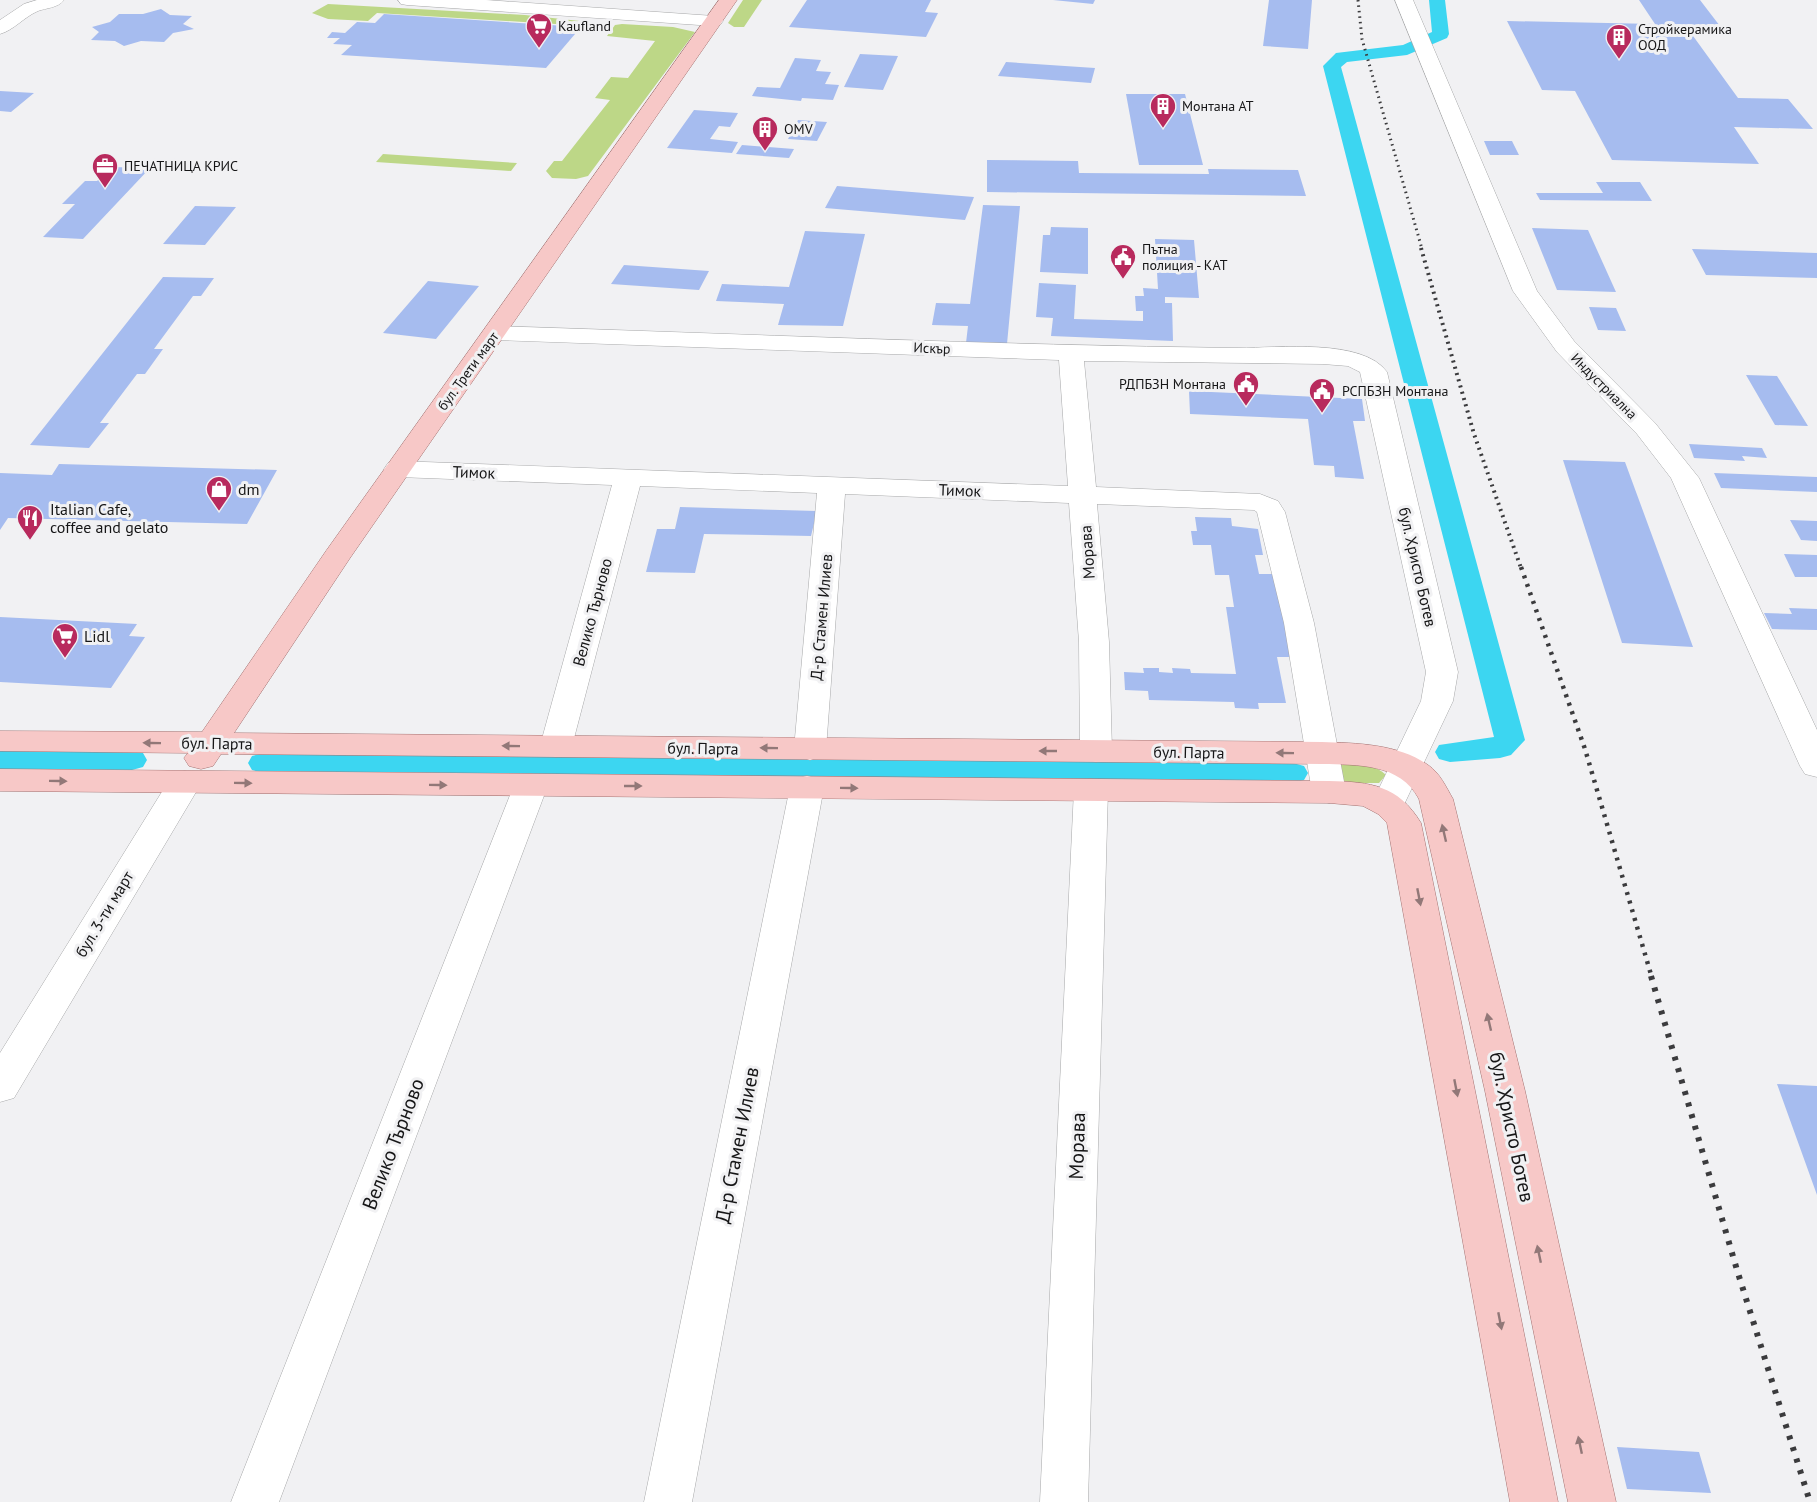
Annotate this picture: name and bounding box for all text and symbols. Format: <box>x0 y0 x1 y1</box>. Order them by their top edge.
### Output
supermarket icon: Kaufland <box>524 11 554 49</box>
place label: Kaufland <box>558 17 611 35</box>
place label: Стройкерамика ООД <box>1638 20 1732 54</box>
building icon: Стройкерамика ООД <box>1604 22 1634 60</box>
building icon: Монтана АТ <box>1148 91 1178 129</box>
place label: Монтана АТ <box>1182 97 1254 115</box>
building icon: OMV <box>750 114 780 152</box>
place label: OMV <box>784 120 813 138</box>
office icon: ПЕЧАТНИЦА КРИС <box>90 151 120 189</box>
place label: ПЕЧАТНИЦА КРИС <box>124 157 238 175</box>
place label: Пътна полиция - КАТ <box>1142 240 1228 274</box>
public building icon: Пътна полиция - КАТ <box>1108 242 1138 280</box>
street label: бул. Трети март <box>433 328 503 414</box>
street label: Искър <box>913 338 951 358</box>
street label: Индустриална <box>1567 349 1641 423</box>
public building icon: РДПБЗН Монтана <box>1231 369 1261 407</box>
place label: РДПБЗН Монтана <box>1119 375 1226 393</box>
public building icon: РСПБЗН Монтана <box>1307 376 1337 414</box>
place label: РСПБЗН Монтана <box>1342 382 1448 400</box>
street label: Тимок <box>452 461 496 483</box>
shop icon: dm <box>204 474 234 512</box>
place label: dm <box>238 479 260 499</box>
street label: Тимок <box>938 479 982 501</box>
place label: Italian Cafe, coffee and gelato <box>50 499 168 537</box>
restaurant icon: Italian Cafe, coffee and gelato <box>15 503 45 541</box>
street label: бул. Христо Ботев <box>1395 505 1441 629</box>
street label: Морава <box>1075 524 1099 580</box>
street label: Д-р Стамен Илиев <box>806 553 836 681</box>
street label: Велико Търново <box>568 556 616 668</box>
supermarket icon: Lidl <box>50 621 80 659</box>
place label: Lidl <box>84 626 110 646</box>
street label: бул. Парта <box>181 732 253 754</box>
street label: бул. Парта <box>667 737 739 759</box>
one-way arrow <box>143 738 162 747</box>
one-way arrow <box>502 741 521 751</box>
street label: бул. Парта <box>1153 741 1225 763</box>
one-way arrow <box>760 743 779 753</box>
one-way arrow <box>1039 746 1058 756</box>
one-way arrow <box>1276 748 1295 758</box>
one-way arrow <box>49 776 68 785</box>
one-way arrow <box>234 778 253 787</box>
one-way arrow <box>429 780 448 789</box>
one-way arrow <box>624 781 643 791</box>
one-way arrow <box>840 783 859 793</box>
one-way arrow <box>1439 823 1449 842</box>
street label: бул. 3-ти март <box>71 867 138 961</box>
one-way arrow <box>1415 887 1424 906</box>
one-way arrow <box>1483 1013 1493 1032</box>
street label: бул. Христо Ботев <box>1483 1050 1541 1204</box>
street label: Д-р Стамен Илиев <box>709 1065 765 1225</box>
street label: Велико Търново <box>356 1075 430 1213</box>
one-way arrow <box>1452 1079 1461 1098</box>
street label: Морава <box>1063 1112 1091 1180</box>
one-way arrow <box>1534 1245 1544 1263</box>
one-way arrow <box>1496 1312 1505 1331</box>
one-way arrow <box>1575 1435 1584 1454</box>

